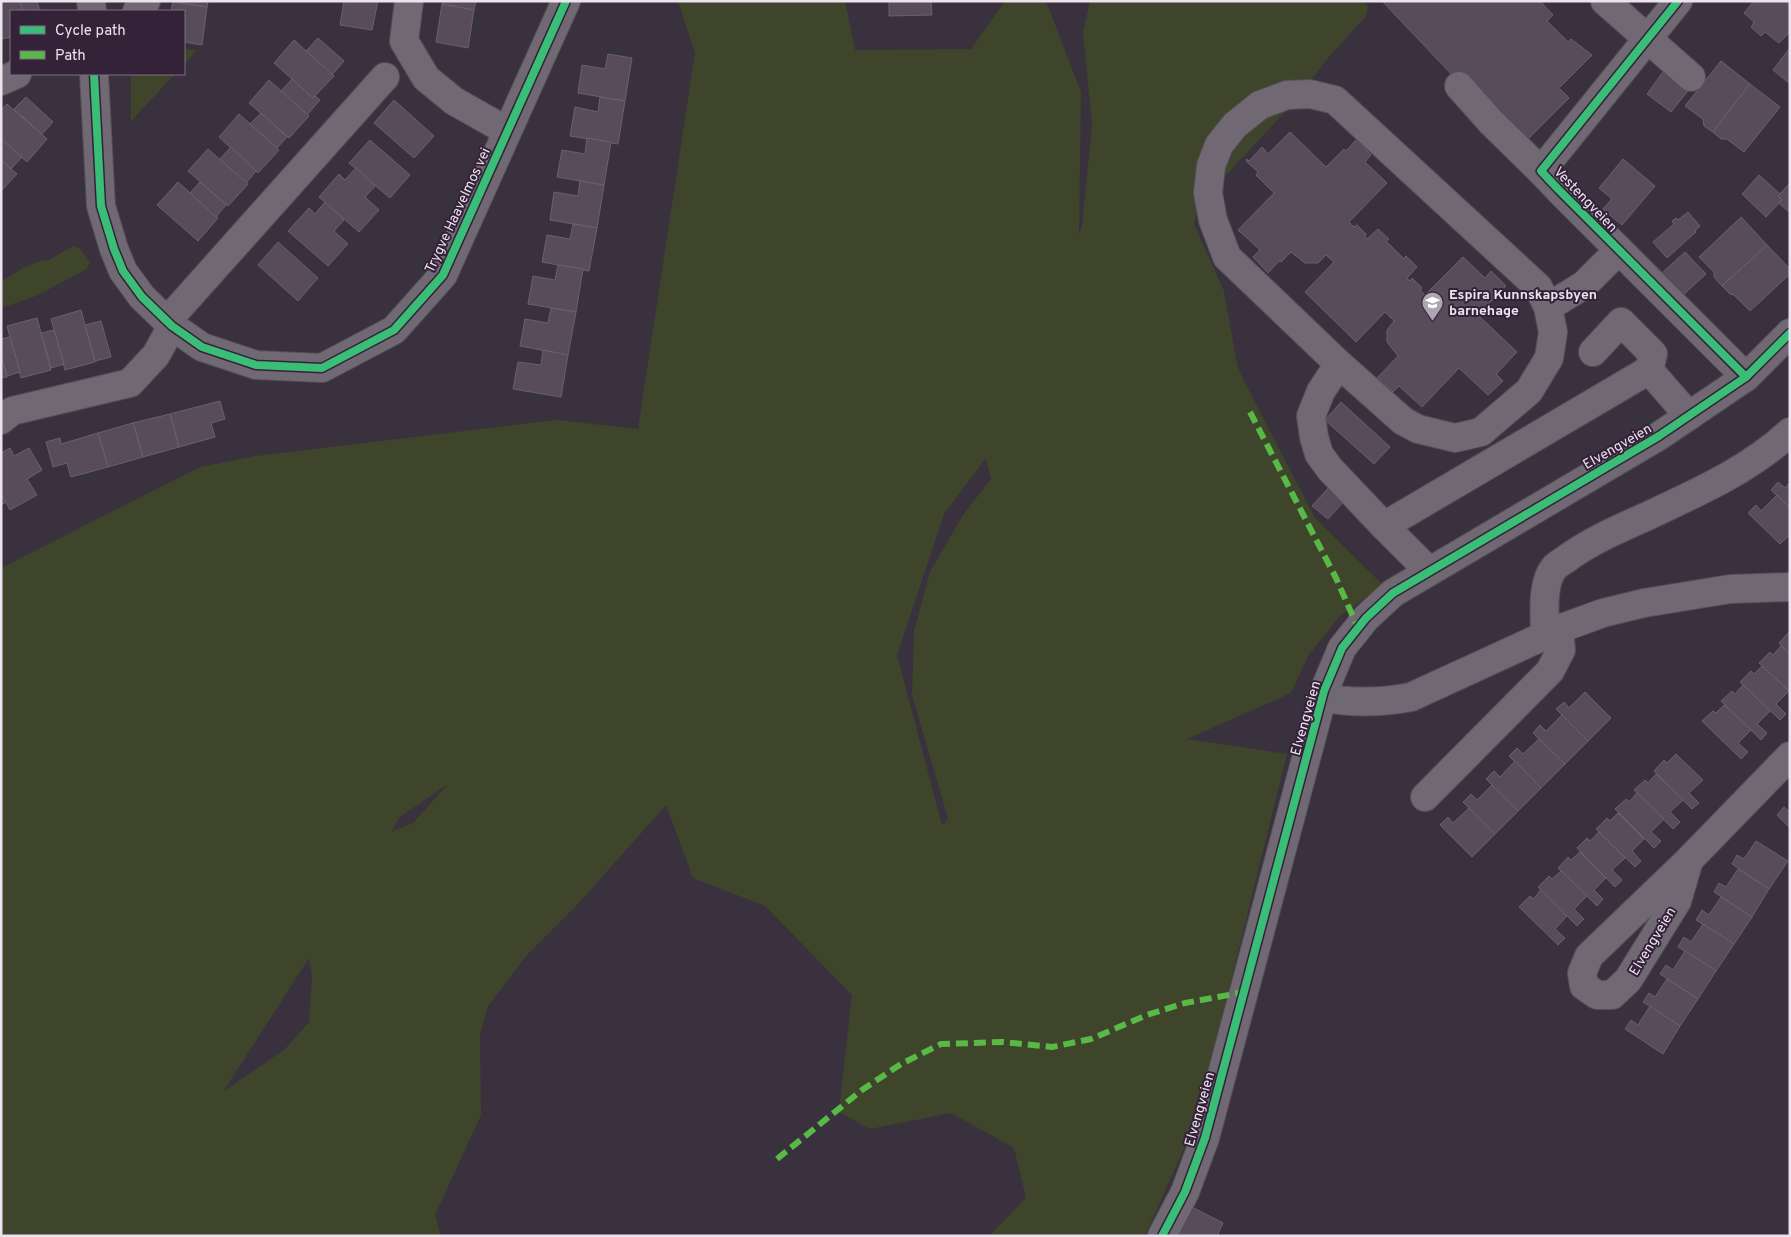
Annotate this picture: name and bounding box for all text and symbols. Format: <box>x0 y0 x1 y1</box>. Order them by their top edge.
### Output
legend <box>10 10 185 75</box>
text: Cycle path <box>55 22 126 41</box>
text: Path <box>55 47 86 66</box>
street label: Trygve Haavelmos vei <box>422 145 495 276</box>
street label: Vestengveien <box>1550 164 1620 236</box>
place label: Espira Kunnskapsbyen barnehage <box>1449 287 1597 320</box>
school or university icon: Espira Kunnskapsbyen barnehage <box>1421 290 1445 321</box>
street label: Elvengveien <box>1580 421 1655 474</box>
street label: Elvengveien <box>1288 679 1325 758</box>
street label: Elvengveien <box>1626 905 1680 979</box>
street label: Elvengveien <box>1182 1070 1219 1149</box>

